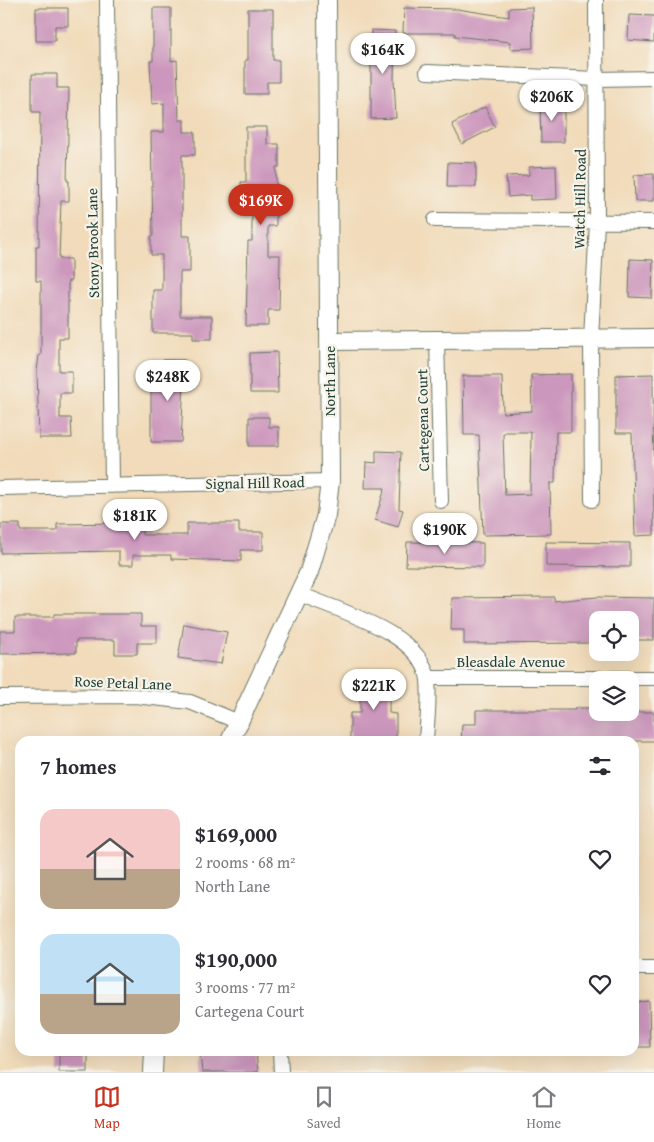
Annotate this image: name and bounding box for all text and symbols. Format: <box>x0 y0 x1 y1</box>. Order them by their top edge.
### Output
pin: $164K <box>348 32 418 75</box>
text: $164K <box>361 37 405 61</box>
pin: $206K <box>517 80 587 122</box>
text: $206K <box>530 84 574 108</box>
street label: Watch Hill Road <box>568 149 591 249</box>
pin: $169K <box>226 184 296 226</box>
street label: Stony Brook Lane <box>81 188 104 298</box>
text: $169K <box>239 188 283 212</box>
street label: North Lane <box>319 346 340 416</box>
pin: $248K <box>133 360 203 402</box>
text: $248K <box>146 364 190 388</box>
street label: Cartegena Court <box>411 368 434 471</box>
street label: Signal Hill Road <box>205 471 305 494</box>
pin: $181K <box>100 498 170 541</box>
text: $181K <box>113 503 157 527</box>
pin: $190K <box>410 512 480 555</box>
text: $190K <box>423 517 467 541</box>
map controls <box>589 611 639 721</box>
button: locate <box>589 611 639 661</box>
street label: Bleasdale Avenue <box>457 651 565 672</box>
pin: $221K <box>339 668 409 711</box>
street label: Rose Petal Lane <box>74 670 172 695</box>
button: layers <box>589 671 639 721</box>
text: $221K <box>352 673 396 697</box>
text: 7 homes <box>40 751 116 782</box>
icon: filters <box>586 752 614 780</box>
text: $169,000 <box>195 819 277 850</box>
icon: home <box>80 829 140 889</box>
icon: heart <box>586 845 614 873</box>
text: 2 rooms · 68 m² <box>195 850 295 874</box>
text: North Lane <box>195 874 270 898</box>
text: $190,000 <box>195 944 277 975</box>
icon: home <box>80 954 140 1014</box>
icon: heart <box>586 970 614 998</box>
text: 3 rooms · 77 m² <box>195 975 295 999</box>
text: Cartegena Court <box>195 999 304 1023</box>
tab: Map <box>93 1083 121 1133</box>
tab: Saved <box>307 1083 341 1133</box>
tab: Home <box>527 1083 561 1133</box>

